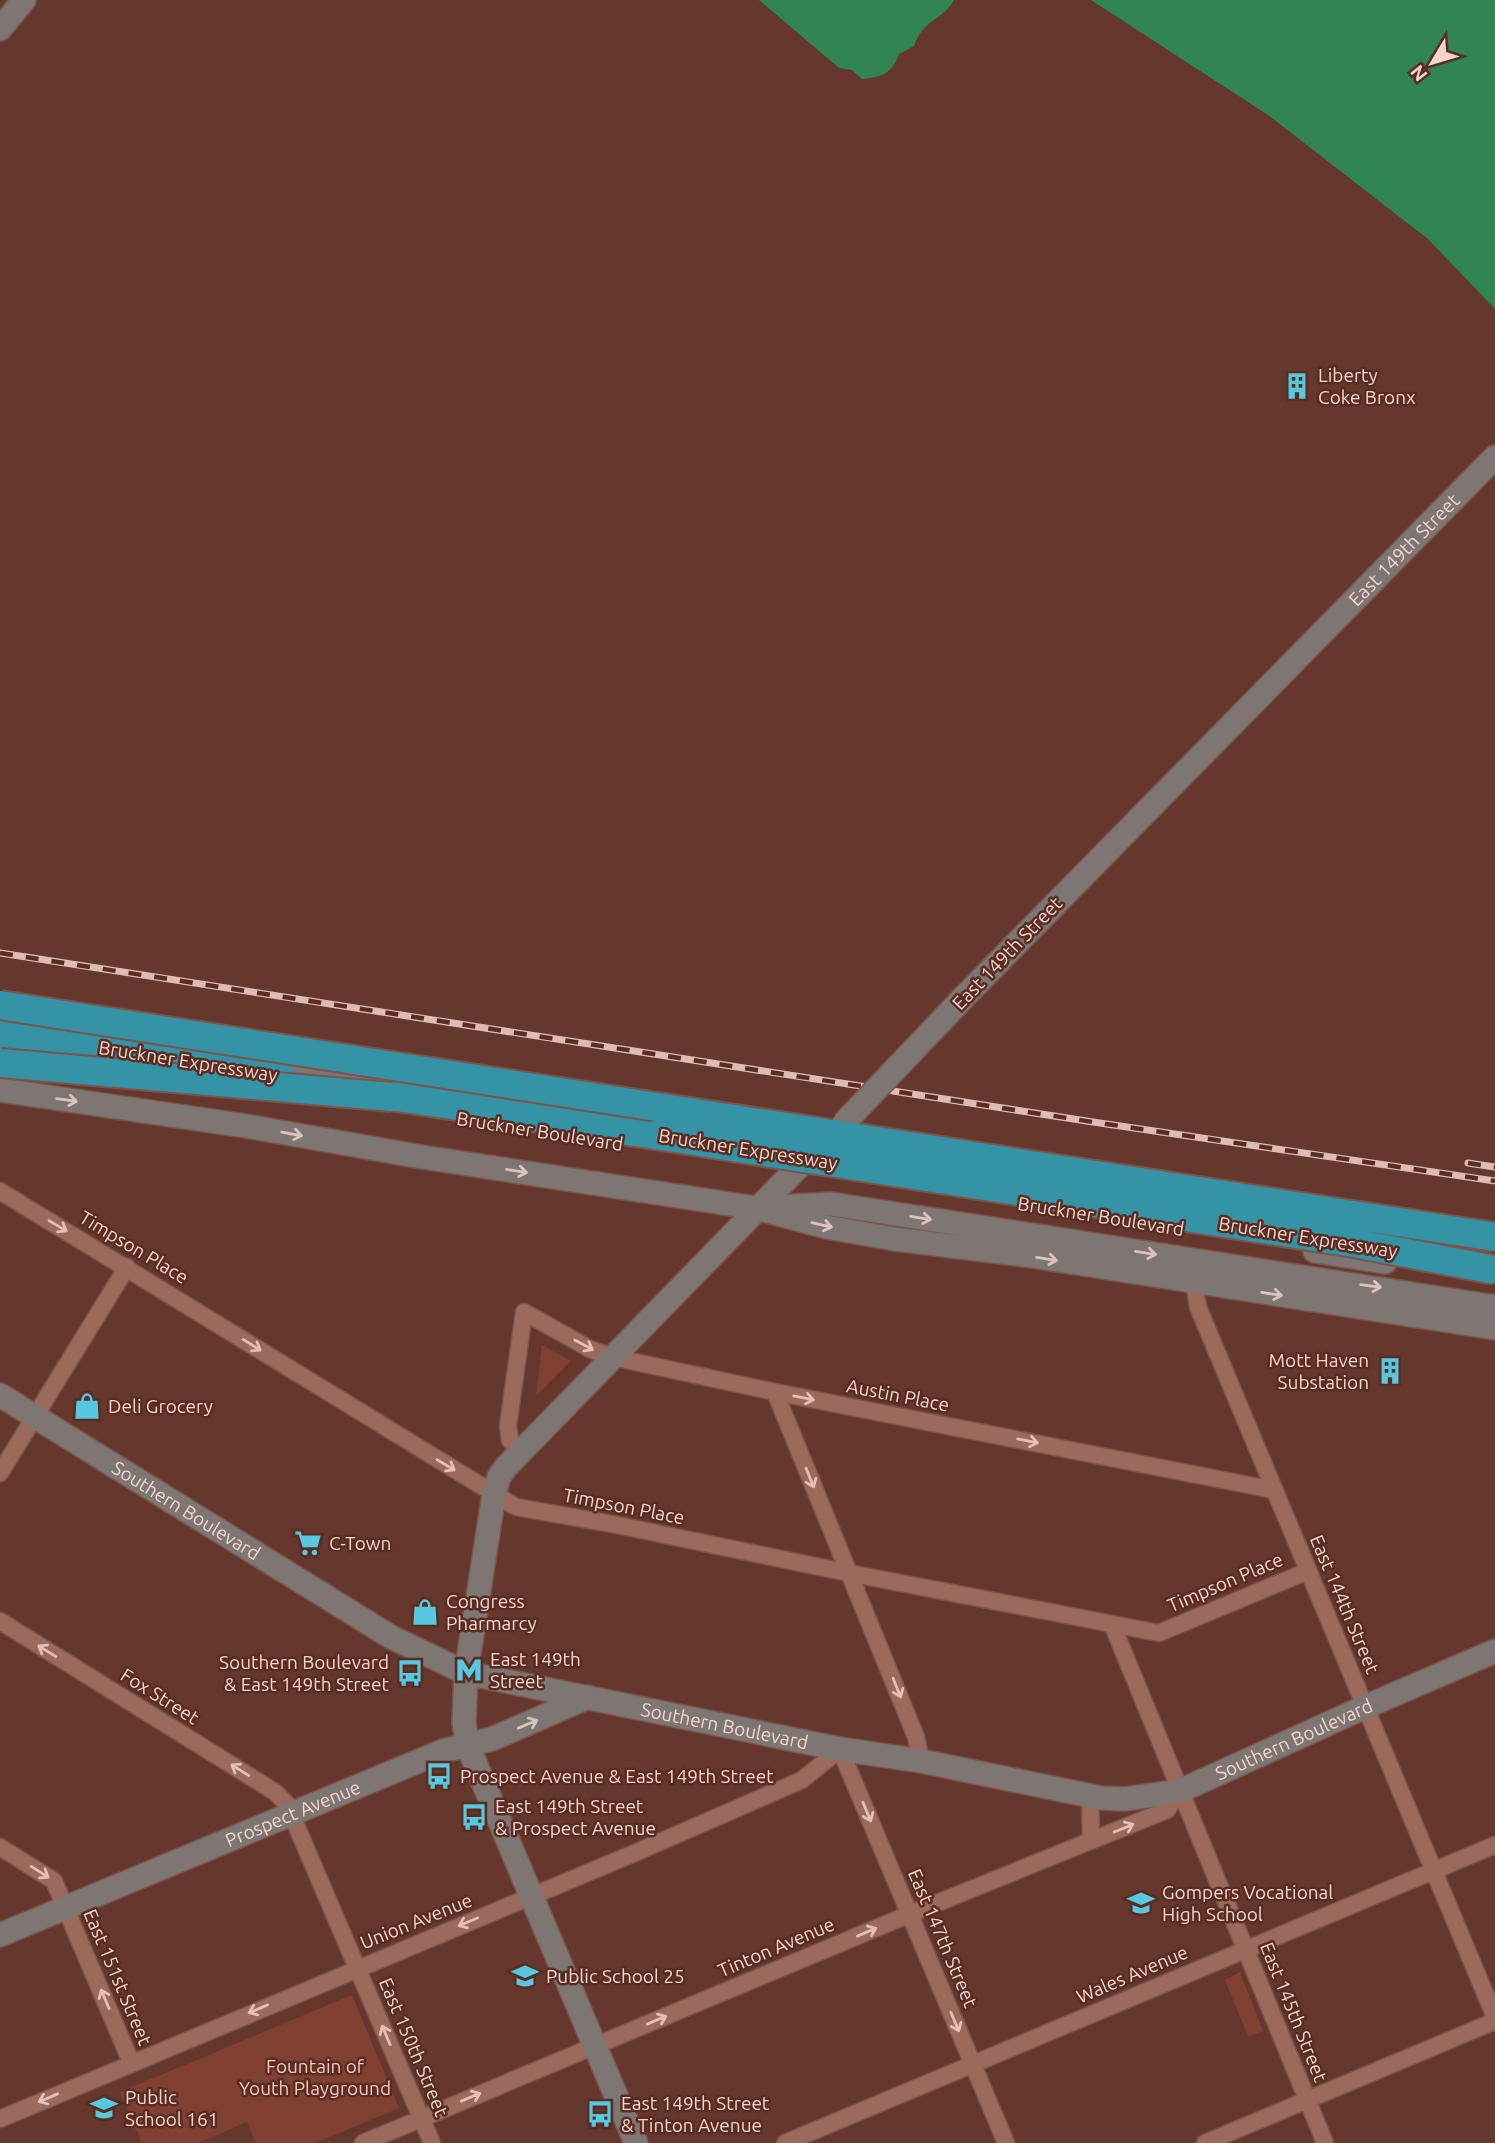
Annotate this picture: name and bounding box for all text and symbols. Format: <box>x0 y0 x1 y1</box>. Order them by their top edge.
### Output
north arrow <box>1397 28 1467 98</box>
text: N <box>1406 61 1432 86</box>
place label: Liberty Coke Bronx <box>1318 364 1416 408</box>
building icon: Liberty Coke Bronx <box>1282 371 1312 401</box>
street label: East 149th Street <box>1344 489 1464 610</box>
street label: East 149th Street <box>948 892 1067 1014</box>
street label: Bruckner Expressway <box>97 1036 279 1086</box>
one-way arrow <box>56 1094 78 1107</box>
street label: Bruckner Boulevard <box>455 1107 625 1155</box>
street label: Bruckner Expressway <box>657 1124 839 1174</box>
one-way arrow <box>280 1128 303 1141</box>
one-way arrow <box>505 1165 528 1178</box>
street label: Bruckner Boulevard <box>1016 1192 1186 1240</box>
street label: Timpson Place <box>76 1206 192 1288</box>
one-way arrow <box>909 1212 932 1225</box>
street label: Bruckner Expressway <box>1217 1212 1399 1262</box>
one-way arrow <box>48 1219 68 1233</box>
one-way arrow <box>810 1219 833 1233</box>
one-way arrow <box>1134 1247 1157 1260</box>
one-way arrow <box>1035 1253 1058 1266</box>
one-way arrow <box>1359 1280 1382 1293</box>
one-way arrow <box>1260 1288 1282 1301</box>
one-way arrow <box>242 1339 262 1353</box>
one-way arrow <box>573 1339 594 1352</box>
place label: Mott Haven Substation <box>1269 1349 1369 1393</box>
building icon: Mott Haven Substation <box>1375 1356 1405 1386</box>
street label: Austin Place <box>845 1374 951 1416</box>
shop icon: Deli Grocery <box>72 1391 102 1421</box>
one-way arrow <box>792 1392 815 1405</box>
place label: Deli Grocery <box>108 1395 213 1417</box>
one-way arrow <box>1016 1435 1039 1449</box>
street label: Southern Boulevard <box>108 1456 264 1564</box>
one-way arrow <box>435 1458 455 1472</box>
one-way arrow <box>805 1467 818 1488</box>
street label: Timpson Place <box>561 1483 687 1529</box>
supermarket icon: C-Town <box>293 1528 323 1558</box>
street label: East 144th Street <box>1306 1531 1384 1677</box>
place label: C-Town <box>329 1532 391 1554</box>
street label: Timpson Place <box>1164 1548 1286 1616</box>
place label: Congress Pharmarcy <box>446 1590 537 1634</box>
shop icon: Congress Pharmarcy <box>410 1597 440 1627</box>
one-way arrow <box>37 1643 57 1657</box>
place label: East 149th Street <box>490 1648 581 1692</box>
place label: Southern Boulevard & East 149th Street <box>219 1651 390 1695</box>
metro station icon: East 149th Street <box>454 1655 484 1685</box>
bus stop icon: Southern Boulevard & East 149th Street <box>395 1658 425 1688</box>
street label: Fox Street <box>117 1663 204 1729</box>
one-way arrow <box>891 1677 904 1699</box>
street label: Southern Boulevard <box>1212 1694 1376 1784</box>
street label: Southern Boulevard <box>639 1698 810 1753</box>
one-way arrow <box>517 1716 539 1729</box>
bus stop icon: Prospect Avenue & East 149th Street <box>424 1761 454 1791</box>
one-way arrow <box>231 1763 251 1777</box>
place label: Prospect Avenue & East 149th Street <box>460 1765 774 1787</box>
street label: Prospect Avenue <box>222 1776 364 1851</box>
place label: East 149th Street & Prospect Avenue <box>495 1795 656 1839</box>
one-way arrow <box>862 1801 875 1822</box>
bus stop icon: East 149th Street & Prospect Avenue <box>459 1802 489 1832</box>
one-way arrow <box>1112 1820 1134 1833</box>
one-way arrow <box>29 1865 49 1879</box>
street label: East 147th Street <box>904 1865 982 2011</box>
place label: Gompers Vocational High School <box>1162 1881 1333 1925</box>
school or university icon: Gompers Vocational High School <box>1126 1888 1156 1918</box>
street label: Union Avenue <box>357 1889 475 1953</box>
street label: East 151st Street <box>79 1906 157 2049</box>
street label: Tinton Avenue <box>715 1913 837 1981</box>
one-way arrow <box>457 1917 479 1930</box>
one-way arrow <box>856 1924 878 1937</box>
street label: East 145th Street <box>1256 1939 1332 2085</box>
street label: Wales Avenue <box>1073 1941 1191 2007</box>
school or university icon: Public School 25 <box>510 1961 540 1991</box>
place label: Public School 25 <box>546 1965 685 1987</box>
street label: East 150th Street <box>375 1974 453 2120</box>
one-way arrow <box>97 1989 110 2011</box>
one-way arrow <box>247 2004 269 2017</box>
one-way arrow <box>950 2010 963 2032</box>
one-way arrow <box>646 2012 668 2025</box>
one-way arrow <box>379 2025 392 2046</box>
park label: Fountain of Youth Playground <box>239 2055 391 2099</box>
place label: Public School 161 <box>125 2086 218 2130</box>
one-way arrow <box>459 2090 481 2103</box>
one-way arrow <box>38 2092 59 2105</box>
place label: East 149th Street & Tinton Avenue <box>621 2092 770 2136</box>
school or university icon: Public School 161 <box>89 2093 119 2123</box>
bus stop icon: East 149th Street & Tinton Avenue <box>585 2099 615 2129</box>

